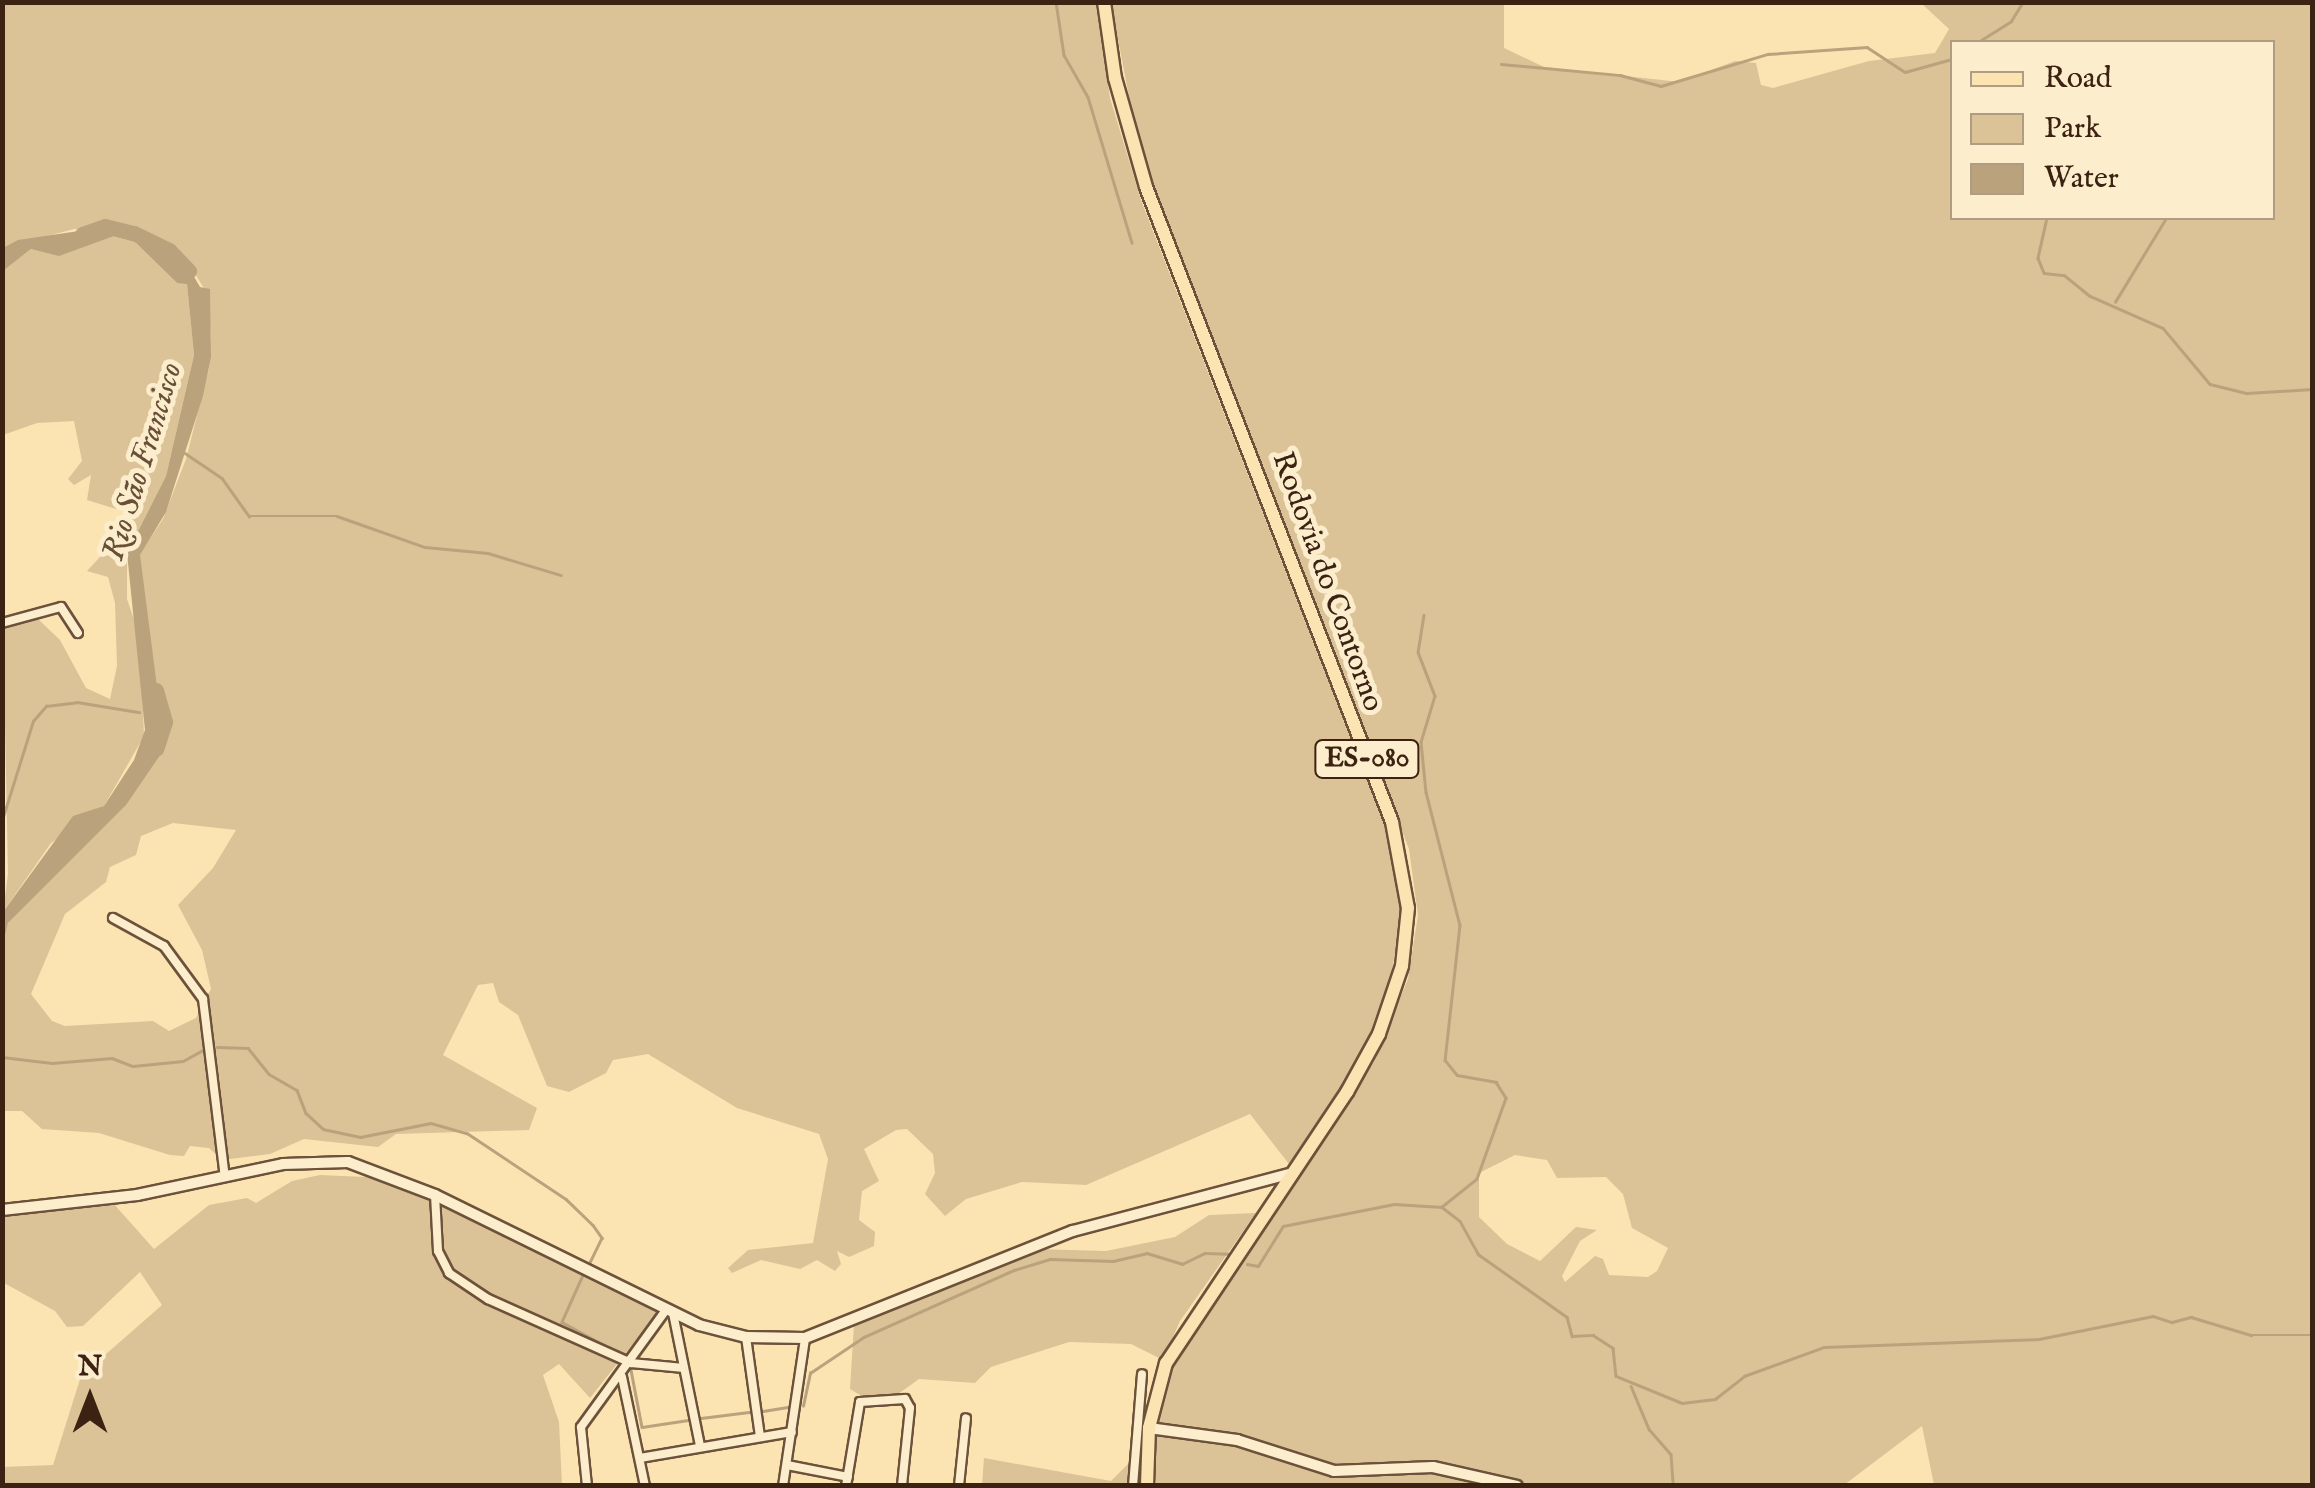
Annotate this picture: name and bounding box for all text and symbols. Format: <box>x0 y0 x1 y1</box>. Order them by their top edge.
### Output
legend <box>1950 40 2275 220</box>
text: Road <box>2044 60 2112 98</box>
text: Park <box>2044 110 2101 148</box>
text: Water <box>2044 160 2119 198</box>
water label: Rio São Francisco <box>96 359 192 565</box>
street label: Rodovia do Contorno <box>1263 447 1391 717</box>
road number: ES-080 <box>1312 736 1422 782</box>
north arrow <box>40 1348 140 1448</box>
text: N <box>78 1350 102 1385</box>

